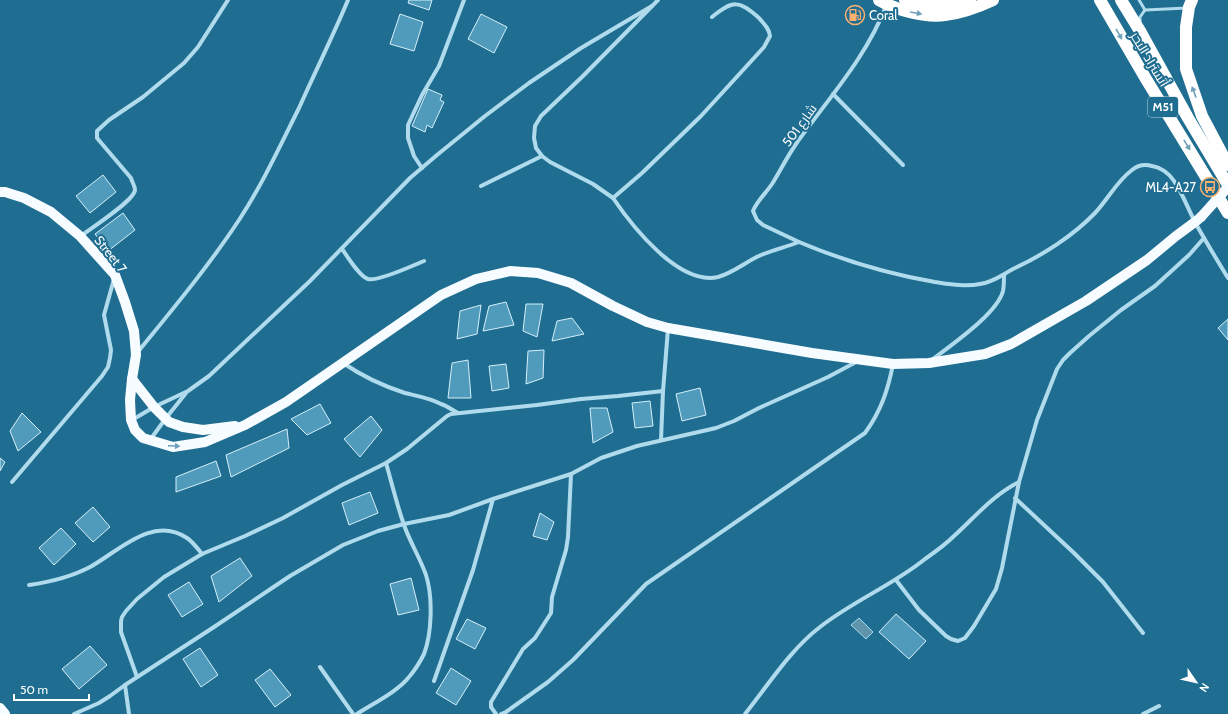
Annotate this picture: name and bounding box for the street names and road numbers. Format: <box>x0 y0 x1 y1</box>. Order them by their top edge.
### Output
street label: أتستراد البحر <box>1127 28 1173 90</box>
road number: M51 <box>1148 97 1178 117</box>
street label: شارع 501 <box>778 101 821 150</box>
street label: Street 7 <box>91 232 131 276</box>

